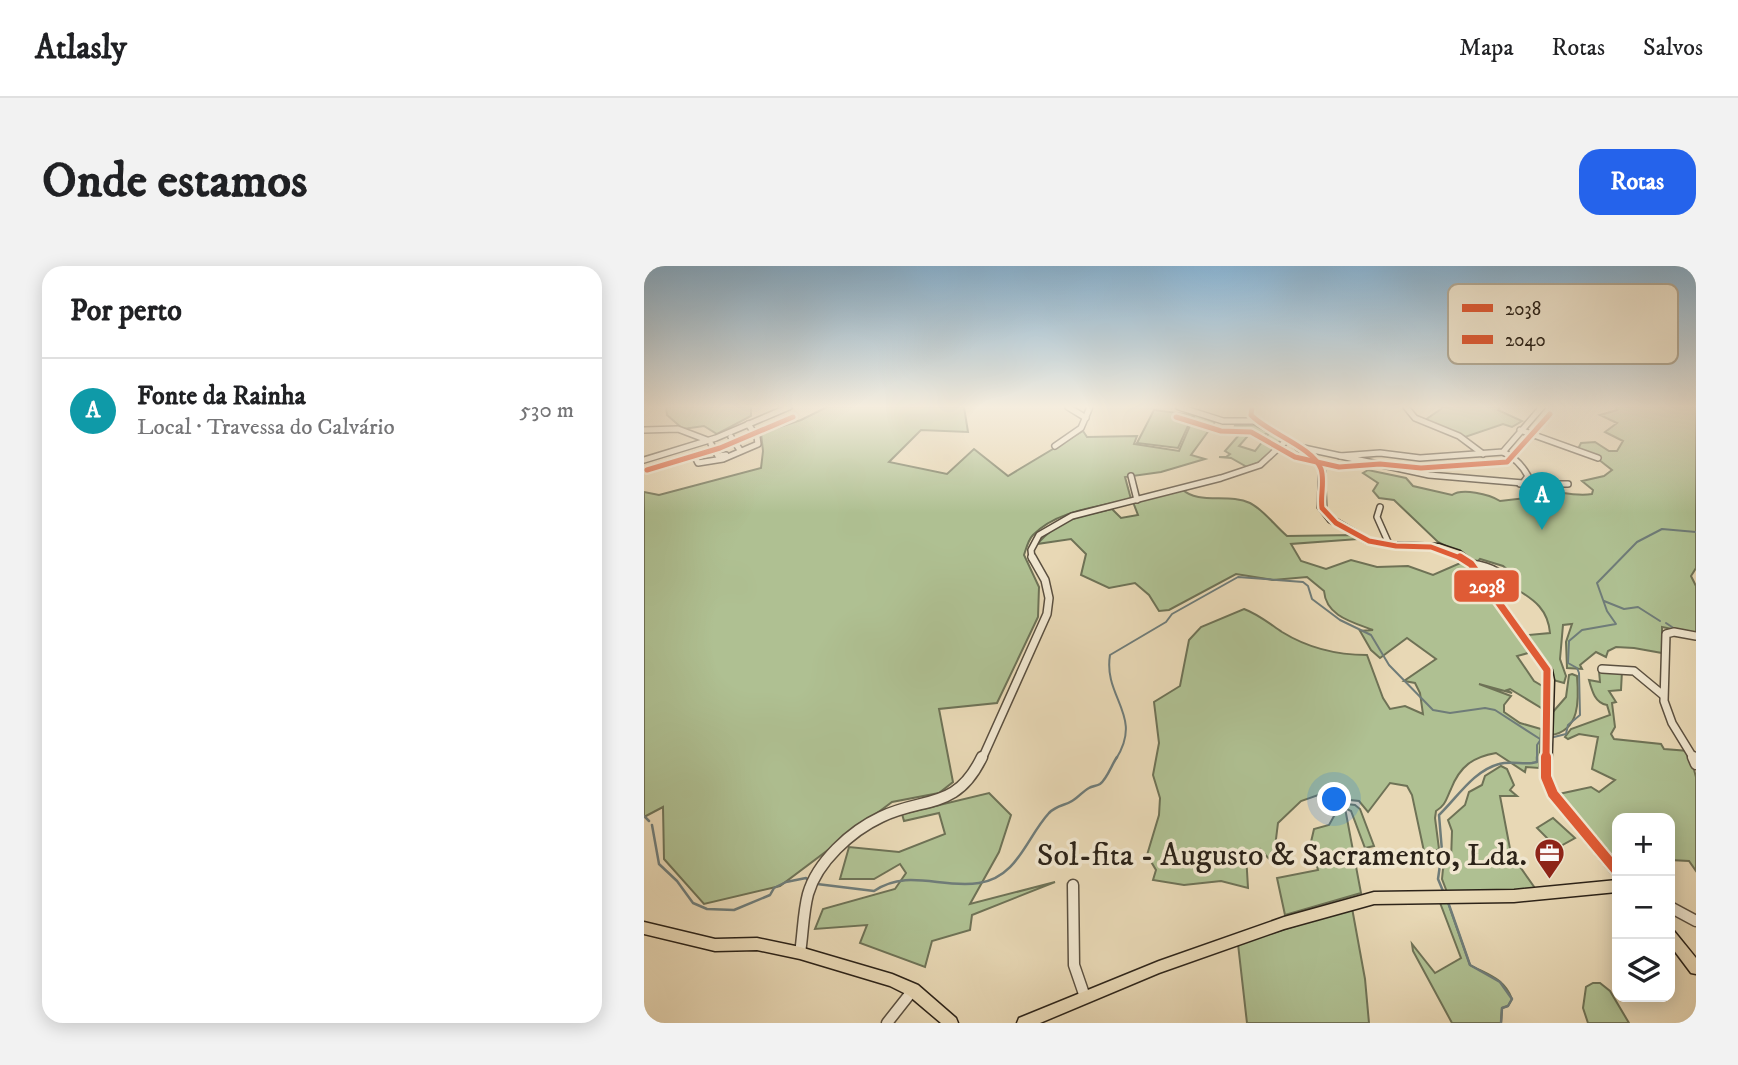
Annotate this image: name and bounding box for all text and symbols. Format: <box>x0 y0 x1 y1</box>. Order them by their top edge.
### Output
text: Atlasly <box>35 28 127 69</box>
text: Mapa <box>1459 33 1514 63</box>
text: Rotas <box>1552 33 1605 63</box>
text: Salvos <box>1643 33 1703 63</box>
button: Rotas <box>1579 149 1696 215</box>
text: Onde estamos <box>42 151 307 213</box>
legend <box>1448 284 1678 364</box>
text: Por perto <box>70 293 182 330</box>
text: 2038 <box>1505 298 1541 321</box>
text: 2040 <box>1505 329 1546 352</box>
text: Fonte da Rainha <box>137 380 306 413</box>
text: A <box>86 396 100 425</box>
text: 530 m <box>519 396 574 425</box>
text: Local · Travessa do Calvário <box>137 413 395 442</box>
pin: A <box>1519 472 1565 530</box>
line badge: 2038 <box>1453 569 1520 603</box>
text: 2038 <box>1469 576 1506 599</box>
your location <box>1317 782 1351 816</box>
map controls <box>1612 813 1675 1002</box>
button: + <box>1612 813 1675 876</box>
place label: Sol-fita - Augusto & Sacramento, Lda. <box>1037 836 1527 876</box>
office icon: Sol-fita - Augusto & Sacramento, Lda. <box>1533 837 1567 881</box>
button: − <box>1612 876 1675 939</box>
button: layers <box>1612 939 1675 1002</box>

